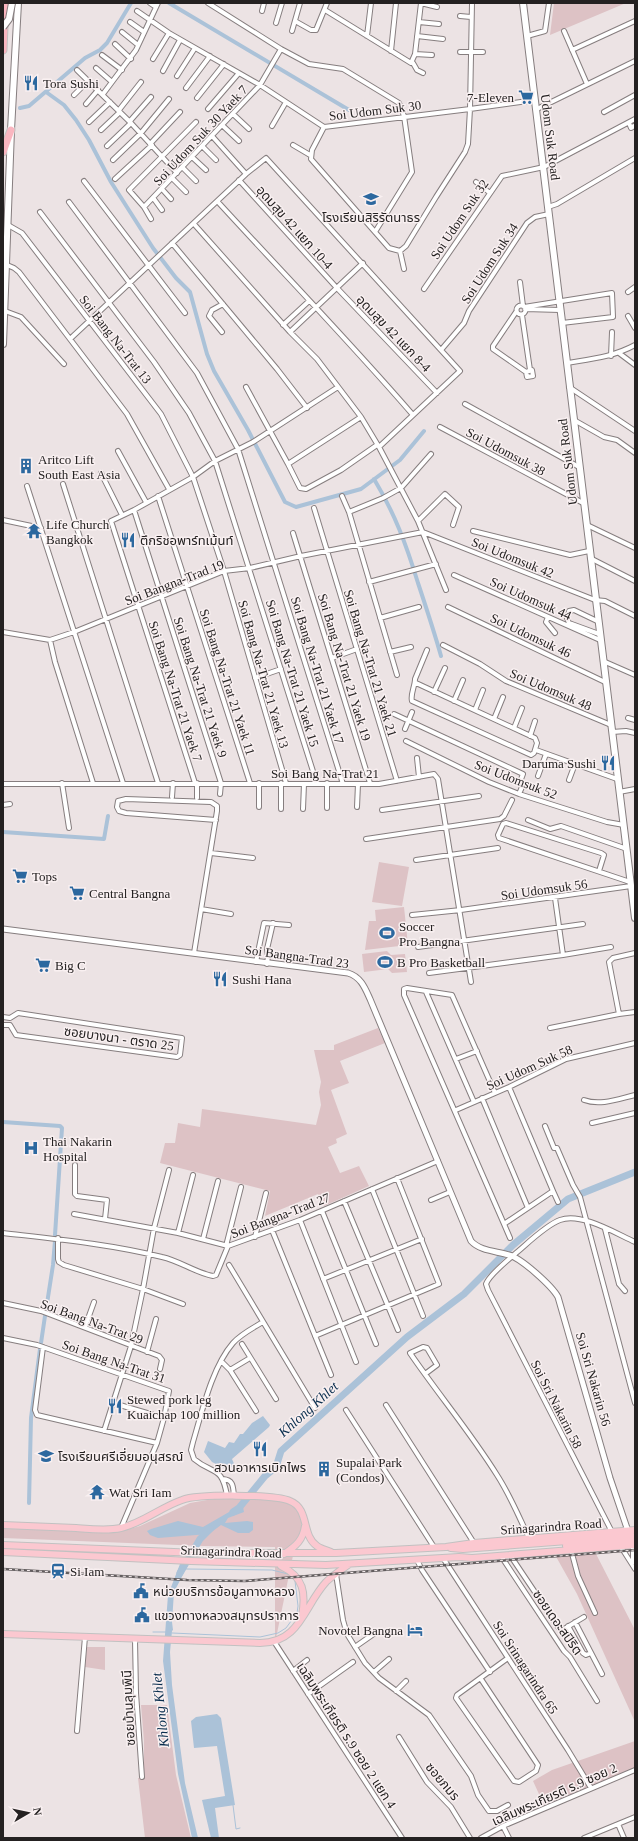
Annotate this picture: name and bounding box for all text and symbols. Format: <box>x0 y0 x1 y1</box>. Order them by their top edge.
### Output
restaurant icon: Tora Sushi <box>22 74 40 92</box>
place label: Tora Sushi <box>43 76 99 91</box>
street label: Soi Udom Suk 30 Yaek 7 <box>150 82 251 189</box>
supermarket icon: 7-Eleven <box>517 88 535 106</box>
place label: 7-Eleven <box>467 90 515 105</box>
street label: Udom Suk Road <box>538 93 563 181</box>
street label: Soi Udom Suk 30 <box>328 97 422 124</box>
street label: Soi Udom Suk 32 <box>427 177 492 262</box>
street label: อุดมสุข 42 แยก 10-4 <box>253 183 336 273</box>
school or university icon: โรงเรียนสิริรัตนาธร <box>362 190 380 208</box>
place label: โรงเรียนสิริรัตนาธร <box>322 210 420 225</box>
street label: Soi Udom Suk 34 <box>458 220 521 306</box>
street label: Soi Bang Na-Trat 13 <box>76 292 155 387</box>
street label: อุดมสุข 42 แยก 8-4 <box>353 292 434 375</box>
street label: Udom Suk Road <box>555 418 580 506</box>
street label: Soi Udomsuk 38 <box>464 424 548 479</box>
place label: Aritco Lift South East Asia <box>38 452 121 482</box>
building icon: Aritco Lift South East Asia <box>17 457 35 475</box>
place label: Life Church Bangkok <box>46 517 110 547</box>
temple icon: Life Church Bangkok <box>25 522 43 540</box>
restaurant icon: ตึกริชอพาร์ทเม้นท์ <box>119 531 137 549</box>
place label: ตึกริชอพาร์ทเม้นท์ <box>140 533 233 548</box>
street label: Soi Udomsuk 42 <box>469 534 556 581</box>
street label: Soi Bangna-Trad 19 <box>122 557 226 608</box>
street label: Soi Udomsuk 44 <box>488 574 574 623</box>
street label: Soi Bang Na-Trat 21 Yaek 21 <box>341 588 400 739</box>
street label: Soi Bang Na-Trat 21 Yaek 19 <box>315 592 374 743</box>
street label: Soi Bang Na-Trat 21 Yaek 17 <box>288 595 347 746</box>
street label: Soi Bang Na-Trat 21 Yaek 13 <box>235 598 292 750</box>
street label: Soi Bang Na-Trat 21 Yaek 15 <box>263 598 322 749</box>
street label: Soi Bang Na-Trat 21 Yaek 11 <box>197 607 258 757</box>
street label: Soi Udomsuk 46 <box>488 610 574 661</box>
street label: Soi Bang Na-Trat 21 Yaek 9 <box>171 615 230 759</box>
street label: Soi Bang Na-Trat 21 Yaek 7 <box>146 619 206 764</box>
street label: Soi Udomsuk 48 <box>508 665 594 713</box>
restaurant icon: Daruma Sushi <box>599 754 617 772</box>
place label: Daruma Sushi <box>522 756 596 771</box>
street label: Soi Udomsuk 52 <box>472 757 559 802</box>
street label: Soi Bang Na-Trat 21 <box>271 766 379 781</box>
supermarket icon: Tops <box>11 867 29 885</box>
place label: Tops <box>32 869 57 884</box>
street label: Soi Udomsuk 56 <box>500 876 589 903</box>
supermarket icon: Central Bangna <box>68 884 86 902</box>
place label: Central Bangna <box>89 886 170 901</box>
place label: Soccer Pro Bangna <box>399 919 460 949</box>
sports icon: Soccer Pro Bangna <box>378 924 396 942</box>
street label: Soi Bangna-Trad 23 <box>244 942 350 971</box>
sports icon: B Pro Basketball <box>376 953 394 971</box>
place label: B Pro Basketball <box>397 955 485 970</box>
supermarket icon: Big C <box>34 956 52 974</box>
place label: Big C <box>55 958 86 973</box>
restaurant icon: Sushi Hana <box>211 970 229 988</box>
place label: Sushi Hana <box>232 972 292 987</box>
street label: ซอยบางนา - ตราด 25 <box>63 1023 175 1054</box>
street label: Soi Udom Suk 58 <box>484 1042 575 1093</box>
place label: Thai Nakarin Hospital <box>43 1134 112 1164</box>
hospital icon: Thai Nakarin Hospital <box>22 1139 40 1157</box>
street label: Soi Bangna-Trad 27 <box>228 1189 332 1241</box>
street label: Soi Bang Na-Trat 29 <box>38 1296 145 1347</box>
street label: Soi Sri Nakarin 56 <box>573 1330 614 1428</box>
street label: Soi Bang Na-Trat 31 <box>60 1337 167 1386</box>
street label: Soi Sri Nakarin 58 <box>528 1358 585 1451</box>
water label: Khlong Khlet <box>275 1378 342 1441</box>
place label: Stewed pork leg Kuaichap 100 million <box>127 1392 241 1422</box>
restaurant icon: Stewed pork leg Kuaichap 100 million <box>106 1397 124 1415</box>
restaurant icon: สวนอาหารเบิกไพร <box>251 1440 269 1458</box>
school or university icon: โรงเรียนศรีเอี่ยมอนุสรณ์ <box>37 1447 55 1465</box>
place label: โรงเรียนศรีเอี่ยมอนุสรณ์ <box>58 1447 183 1464</box>
place label: Supalai Park (Condos) <box>336 1455 403 1485</box>
place label: สวนอาหารเบิกไพร <box>214 1460 306 1475</box>
building icon: Supalai Park (Condos) <box>315 1460 333 1478</box>
temple icon: Wat Sri Iam <box>88 1483 106 1501</box>
place label: Wat Sri Iam <box>109 1485 172 1500</box>
street label: Srinagarindra Road <box>500 1515 603 1538</box>
street label: Srinagarindra Road <box>180 1542 282 1561</box>
station icon: Si Iam <box>49 1562 67 1580</box>
place label: Si Iam <box>70 1564 104 1579</box>
public building icon: หน่วยบริการข้อมูลทางหลวง <box>132 1582 150 1600</box>
place label: หน่วยบริการข้อมูลทางหลวง <box>153 1584 295 1599</box>
street label: ซอยเดอะสปิริต <box>530 1587 586 1658</box>
public building icon: แขวงทางหลวงสมุทรปราการ <box>133 1606 151 1624</box>
place label: แขวงทางหลวงสมุทรปราการ <box>154 1608 299 1623</box>
street label: Soi Srinagarindra 65 <box>490 1618 561 1716</box>
hotel icon: Novotel Bangna <box>406 1621 424 1639</box>
place label: Novotel Bangna <box>318 1623 403 1638</box>
street label: เฉลิมพระเกียรติ ร.9 ซอย 2 แยก 4 <box>294 1659 400 1811</box>
street label: ซอยบ้านลุมพินี <box>119 1670 138 1746</box>
water label: Khlong Khlet <box>149 1671 172 1749</box>
street label: ซอยภมร <box>423 1759 463 1803</box>
street label: เฉลิมพระเกียรติ ร.9 ซอย 2 <box>489 1760 619 1829</box>
north arrow <box>8 1793 48 1833</box>
text: N <box>31 1807 44 1816</box>

